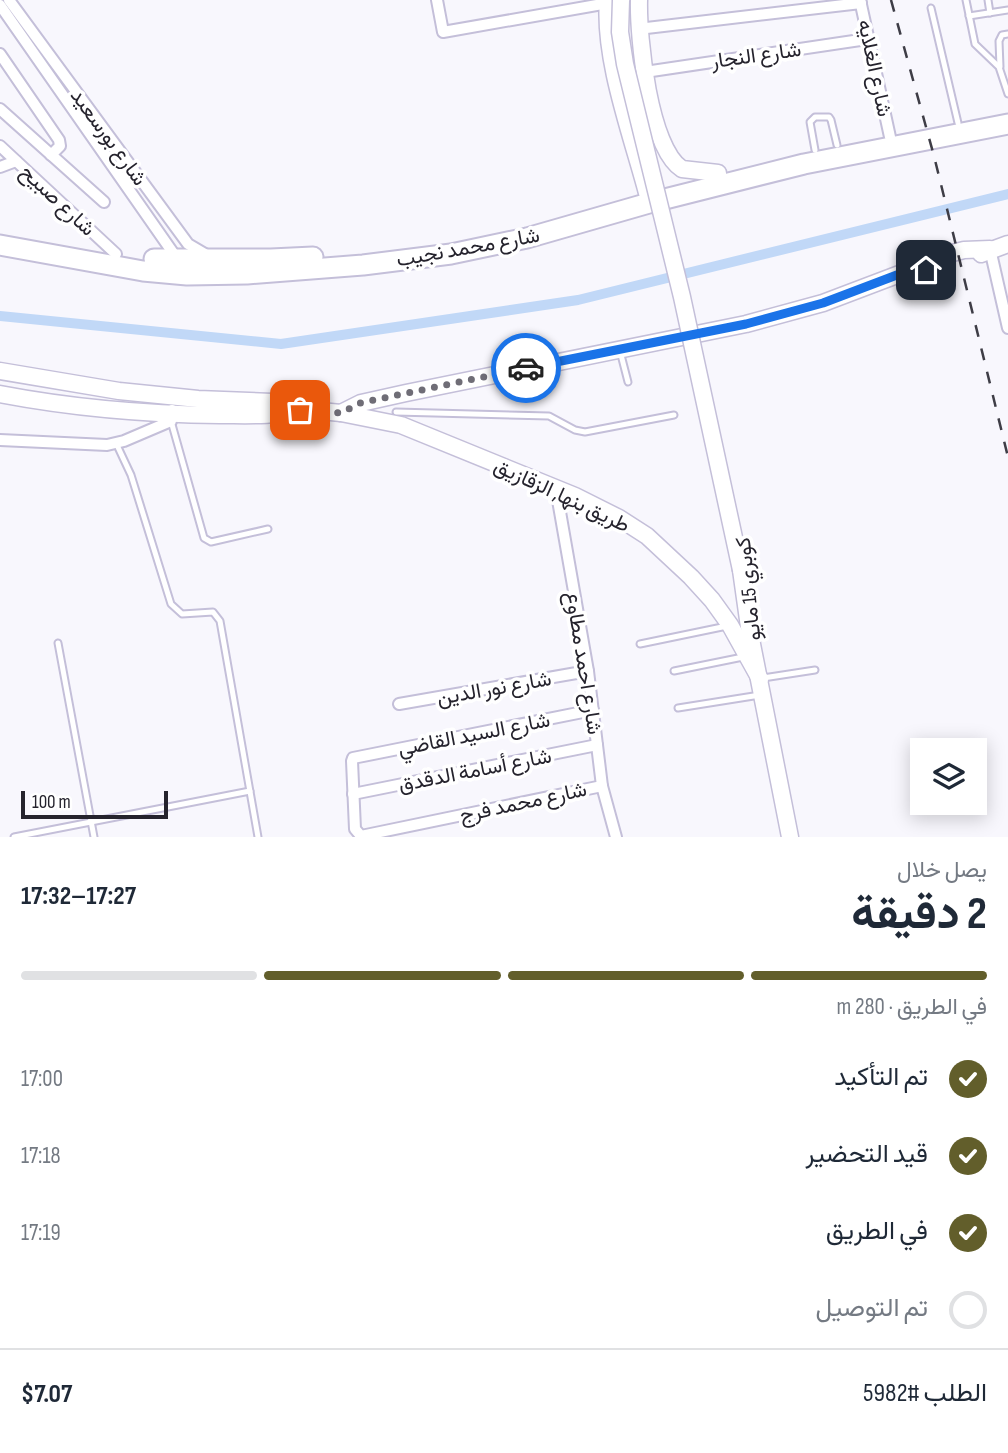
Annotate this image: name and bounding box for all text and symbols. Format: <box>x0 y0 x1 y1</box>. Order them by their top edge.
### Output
street label: شارع الغلايه <box>851 17 897 119</box>
street label: شارع النجار <box>708 37 803 75</box>
street label: شارع بورسعيد <box>64 84 152 191</box>
street label: شارع صبيح <box>14 159 100 242</box>
street label: شارع محمد نجيب <box>394 223 542 273</box>
pin <box>896 240 956 300</box>
icon: home <box>907 251 945 289</box>
courier <box>491 333 561 403</box>
icon: car <box>507 349 545 387</box>
pin <box>270 380 330 440</box>
icon: bag <box>281 391 319 429</box>
street label: طريق بنها, الزقازيق <box>490 453 634 538</box>
street label: كوبري 15 مايو <box>731 536 770 642</box>
street label: شارع احمد مطاوع <box>559 590 607 736</box>
street label: شارع نور الدين <box>435 666 554 712</box>
street label: شارع السيد القاضي <box>396 707 553 765</box>
map controls <box>910 738 987 815</box>
button: layers <box>910 738 987 815</box>
street label: شارع أسامة الدقدق <box>396 743 554 799</box>
street label: شارع محمد فرج <box>457 777 589 829</box>
scale bar <box>21 788 168 820</box>
text: 100 m <box>32 791 71 814</box>
text: يصل خلال <box>897 856 987 884</box>
text: 17:27–17:32 <box>21 881 136 912</box>
text: 2 دقيقة <box>851 887 987 942</box>
text: في الطريق · 280 m <box>836 993 987 1021</box>
icon: check <box>949 1060 987 1098</box>
text: تم التأكيد <box>834 1062 928 1093</box>
text: 17:00 <box>21 1065 63 1093</box>
icon: check <box>949 1137 987 1175</box>
text: قيد التحضير <box>805 1139 928 1170</box>
text: 17:18 <box>21 1142 61 1170</box>
icon: check <box>949 1214 987 1252</box>
text: في الطريق <box>826 1216 928 1247</box>
text: 17:19 <box>21 1219 61 1247</box>
text: تم التوصيل <box>816 1293 928 1324</box>
text: الطلب #5982 <box>863 1378 987 1409</box>
text: $7.07 <box>21 1379 72 1410</box>

